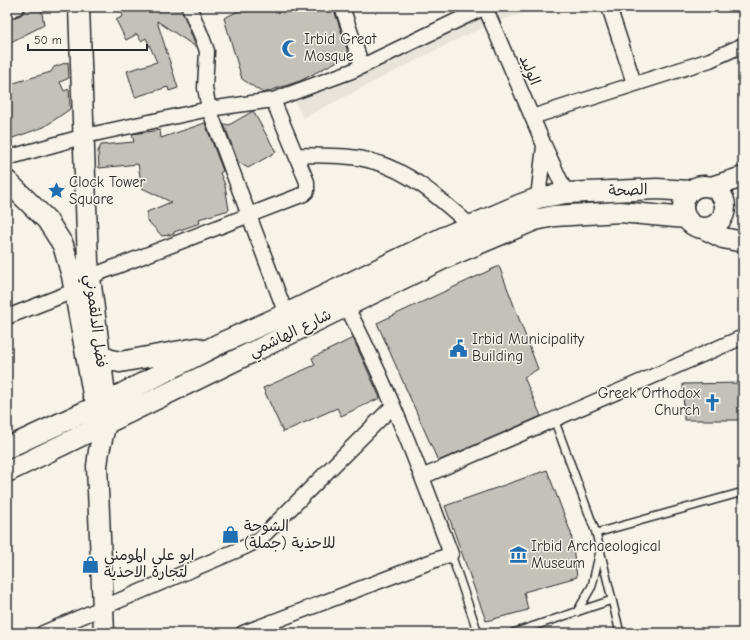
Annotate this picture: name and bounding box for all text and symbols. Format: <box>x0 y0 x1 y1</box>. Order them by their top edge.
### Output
scale bar <box>28 26 147 52</box>
place label: Irbid Great Mosque <box>304 30 377 65</box>
text: 50 m <box>34 33 62 47</box>
mosque icon: Irbid Great Mosque <box>281 38 301 58</box>
street label: الوليد <box>515 52 544 88</box>
place label: Clock Tower Square <box>69 173 145 208</box>
street label: الصحة <box>608 180 648 200</box>
place icon: Clock Tower Square <box>46 181 66 201</box>
street label: فضل الدلقموني <box>77 273 111 369</box>
street label: شارع الهاشمي <box>246 305 336 364</box>
place label: Irbid Municipality Building <box>472 330 584 365</box>
public building icon: Irbid Municipality Building <box>449 338 469 358</box>
place label: Greek Orthodox Church <box>598 384 701 419</box>
church icon: Greek Orthodox Church <box>703 392 723 412</box>
place label: الشوحة للاحذية (جملة) <box>244 517 335 552</box>
shop icon: الشوحة للاحذية (جملة) <box>221 525 241 545</box>
place label: Irbid Archaeological Museum <box>531 537 661 572</box>
museum icon: Irbid Archaeological Museum <box>508 545 528 565</box>
place label: ابو علي المومني لتجارة الاحذية <box>104 546 195 581</box>
shop icon: ابو علي المومني لتجارة الاحذية <box>81 554 101 574</box>

